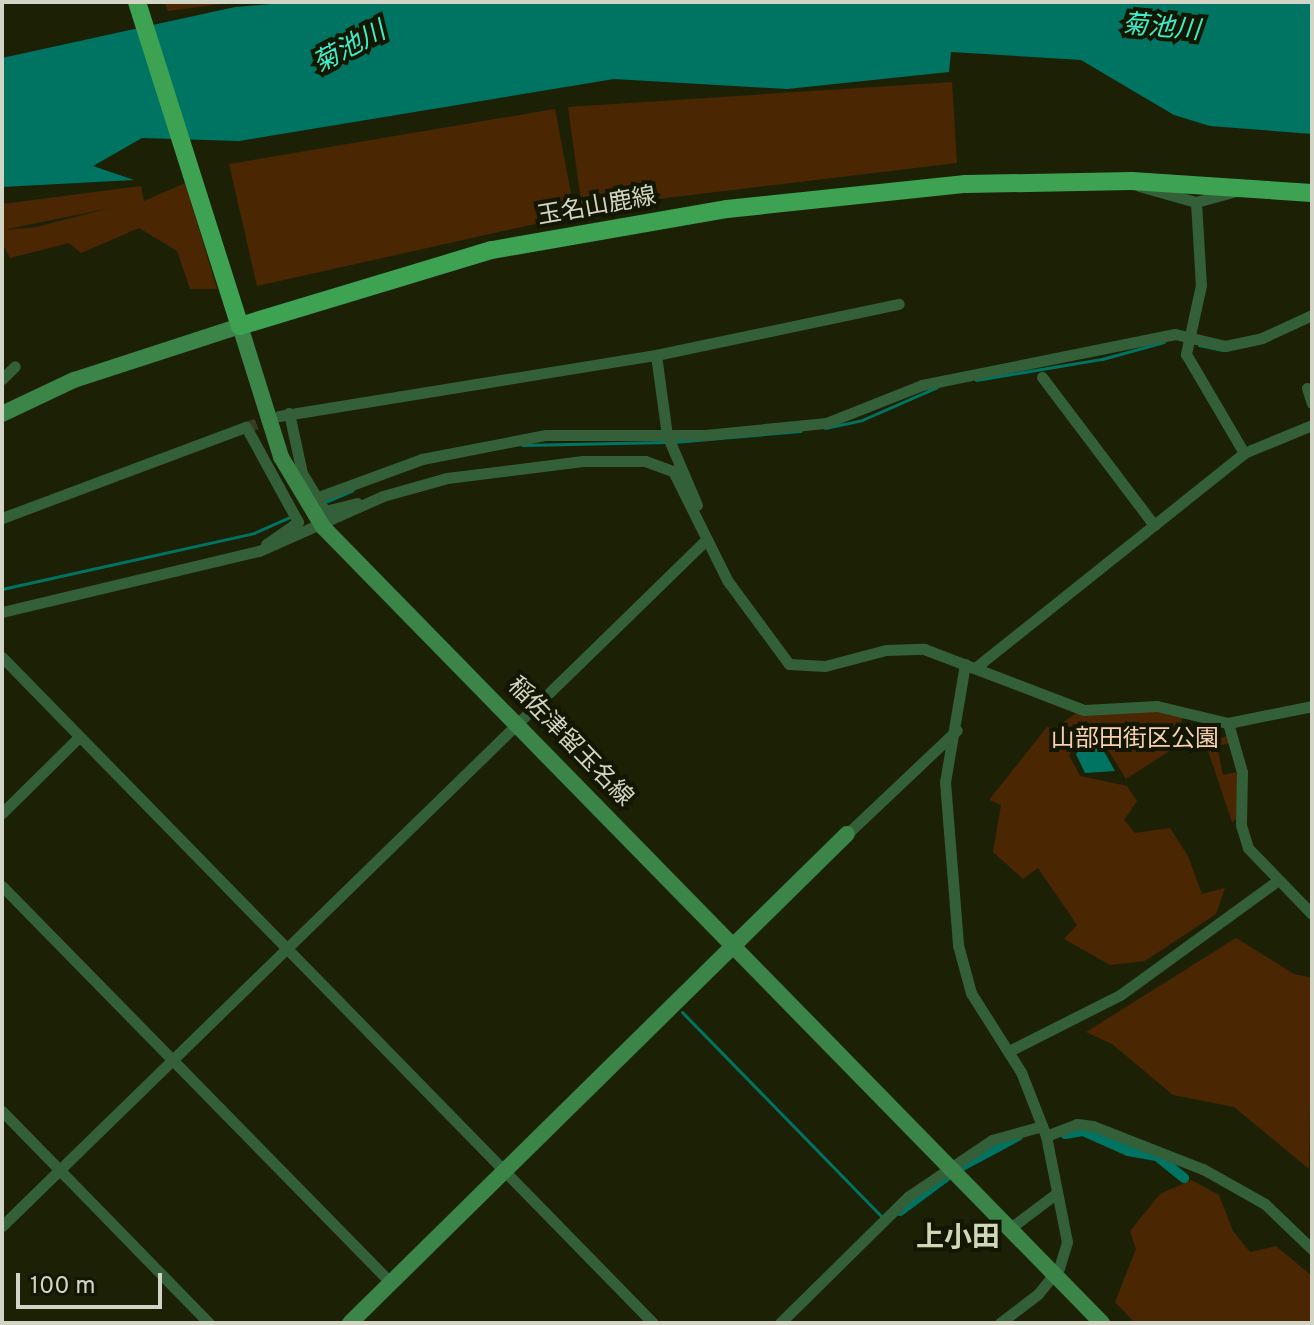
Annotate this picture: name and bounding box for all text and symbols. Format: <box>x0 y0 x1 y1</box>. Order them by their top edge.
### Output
water label: 菊池川 <box>1121 10 1201 48</box>
water label: 菊池川 <box>308 17 392 81</box>
street label: 玉名山鹿線 <box>535 183 659 233</box>
street label: 稲佐津留玉名線 <box>500 673 638 813</box>
park label: 山部田街区公園 <box>1051 727 1219 755</box>
district label: 上小田 <box>916 1222 1000 1256</box>
scale bar <box>20 1257 166 1307</box>
text: 100 m <box>30 1272 96 1302</box>

